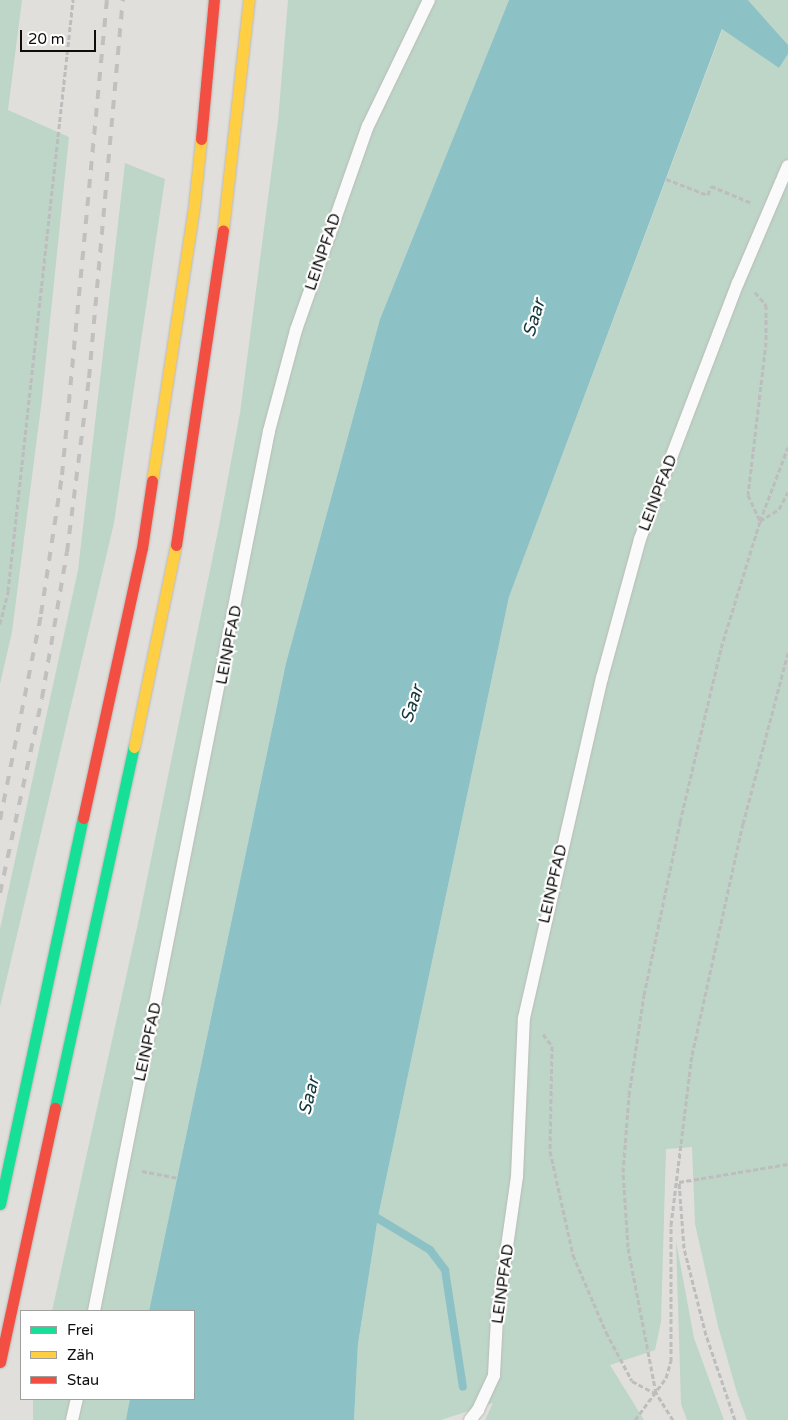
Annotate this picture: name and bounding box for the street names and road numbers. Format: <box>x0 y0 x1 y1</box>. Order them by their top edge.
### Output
street label: LEINPFAD <box>301 211 345 293</box>
street label: LEINPFAD <box>635 452 681 534</box>
street label: LEINPFAD <box>212 604 246 686</box>
street label: LEINPFAD <box>535 843 571 925</box>
street label: LEINPFAD <box>130 1001 166 1083</box>
street label: LEINPFAD <box>488 1243 518 1325</box>

